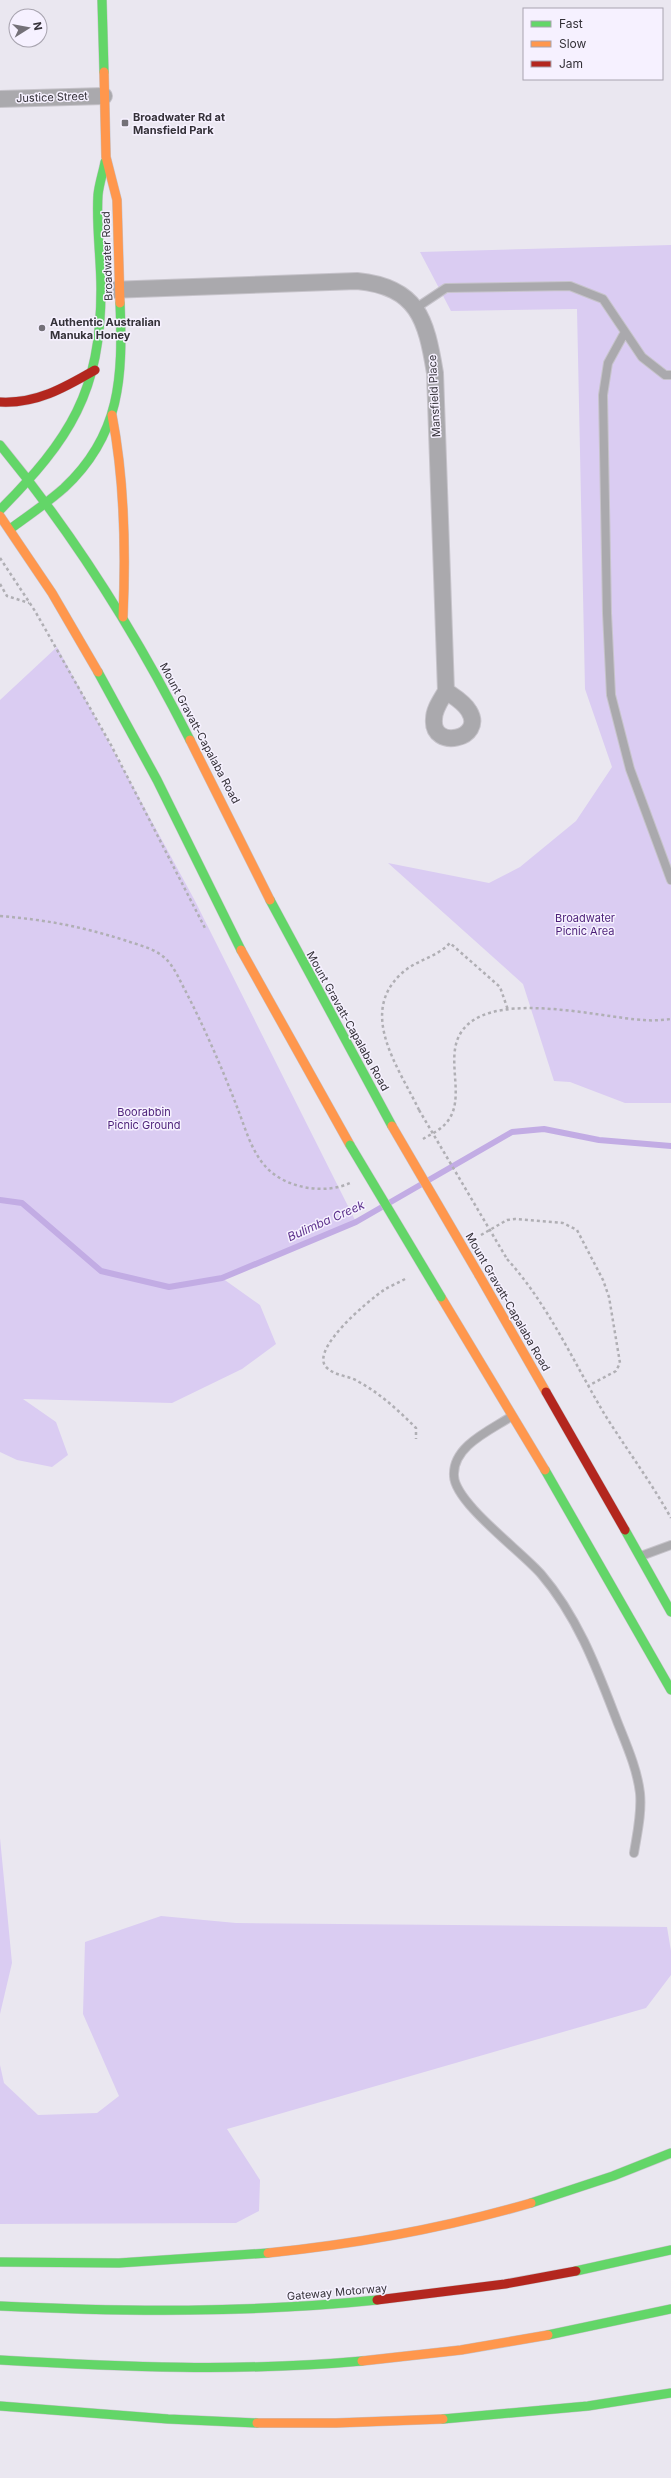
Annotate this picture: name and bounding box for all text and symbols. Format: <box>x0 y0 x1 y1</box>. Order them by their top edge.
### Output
north arrow <box>8 8 48 48</box>
legend <box>523 8 663 80</box>
text: Fast <box>559 16 583 31</box>
text: N <box>30 21 45 32</box>
text: Slow <box>559 36 587 51</box>
text: Jam <box>559 56 583 71</box>
street label: Justice Street <box>16 89 88 105</box>
place label: Broadwater Rd at Mansfield Park <box>133 110 225 137</box>
marker: Broadwater Rd at Mansfield Park <box>120 118 130 128</box>
street label: Broadwater Road <box>98 211 116 301</box>
place label: Authentic Australian Manuka Honey <box>50 315 161 342</box>
marker: Authentic Australian Manuka Honey <box>37 323 47 333</box>
street label: Mansfield Place <box>425 354 443 438</box>
street label: Mount Gravatt-Capalaba Road <box>157 660 243 806</box>
park label: Broadwater Picnic Area <box>555 911 615 938</box>
street label: Mount Gravatt-Capalaba Road <box>304 949 392 1093</box>
park label: Boorabbin Picnic Ground <box>107 1105 181 1132</box>
water label: Bulimba Creek <box>285 1197 367 1244</box>
street label: Mount Gravatt-Capalaba Road <box>463 1230 553 1374</box>
street label: Gateway Motorway <box>286 2281 388 2303</box>

